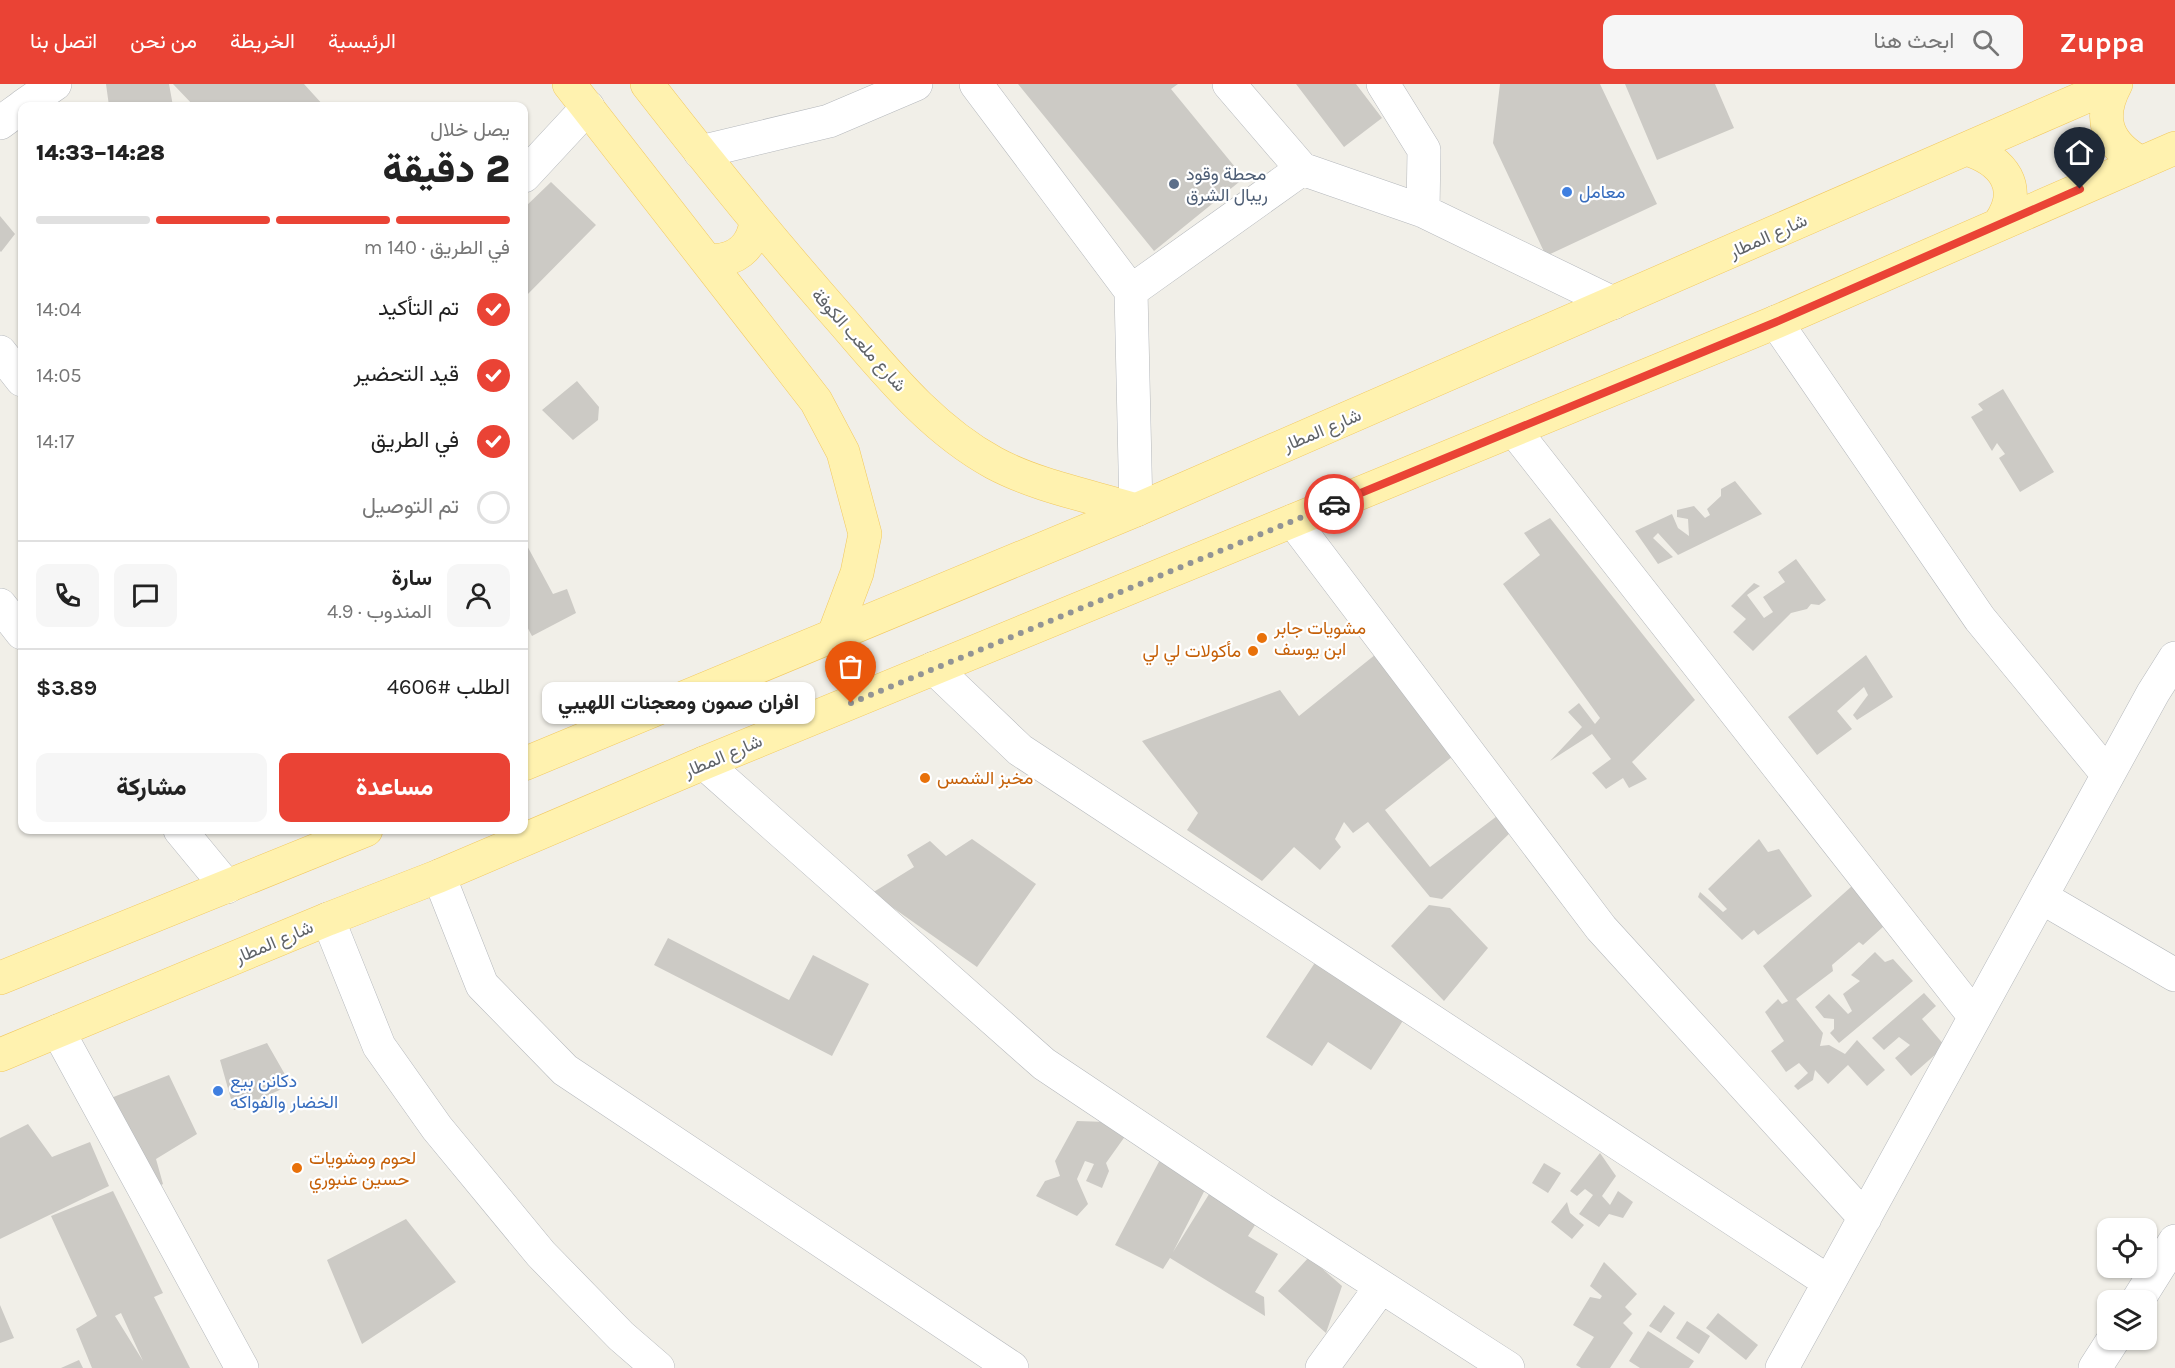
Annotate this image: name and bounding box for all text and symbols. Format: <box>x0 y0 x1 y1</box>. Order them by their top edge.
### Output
search box <box>1603 15 2023 69</box>
icon: search <box>1969 26 2002 59</box>
text: Zuppa <box>2059 26 2145 59</box>
text: ابحث هنا <box>1874 28 1954 54</box>
text: اتصل بنا <box>30 29 97 53</box>
text: من نحن <box>130 29 197 53</box>
text: الخريطة <box>230 29 295 53</box>
text: الرئيسية <box>328 29 396 53</box>
text: يصل خلال <box>430 118 510 141</box>
pin <box>2054 127 2105 189</box>
icon: home <box>2063 136 2096 169</box>
text: 14:28–14:33 <box>36 140 165 166</box>
text: 2 دقيقة <box>382 146 510 192</box>
place label: محطة وقود ريبال الشرق <box>1186 163 1268 206</box>
marker: محطة وقود ريبال الشرق <box>1167 177 1181 191</box>
place label: معامل <box>1579 181 1625 203</box>
marker: معامل <box>1560 185 1574 199</box>
street label: شارع المطار <box>1725 209 1811 264</box>
text: في الطريق · 140 m <box>364 236 510 259</box>
street label: شارع ملعب الكوفة <box>806 284 911 397</box>
icon: check <box>477 293 510 326</box>
text: تم التأكيد <box>378 295 459 321</box>
text: 14:04 <box>36 298 81 321</box>
icon: check <box>477 359 510 392</box>
text: قيد التحضير <box>354 361 459 387</box>
text: 14:05 <box>36 364 82 387</box>
street label: شارع المطار <box>1278 404 1365 458</box>
icon: check <box>477 425 510 458</box>
text: في الطريق <box>371 427 459 453</box>
text: 14:17 <box>36 430 74 453</box>
courier <box>1304 474 1364 534</box>
icon: car <box>1318 488 1351 521</box>
text: تم التوصيل <box>362 493 459 519</box>
button: phone <box>36 564 99 627</box>
button: chat <box>114 564 177 627</box>
button: person <box>447 564 510 627</box>
text: سارة <box>391 565 432 591</box>
text: المندوب · 4.9 <box>327 600 432 623</box>
place label: مشويات جابر ابن يوسف <box>1273 617 1366 660</box>
marker: مشويات جابر ابن يوسف <box>1255 631 1269 645</box>
place label: مأكولات لي لي <box>1142 640 1241 666</box>
pin <box>825 641 876 703</box>
marker: مأكولات لي لي <box>1246 644 1260 658</box>
icon: bag <box>834 650 867 683</box>
text: الطلب #4606 <box>387 674 510 700</box>
text: $3.89 <box>36 675 97 701</box>
callout: افران صمون ومعجنات اللهيبي <box>542 682 815 724</box>
text: افران صمون ومعجنات اللهيبي <box>558 691 799 714</box>
street label: شارع المطار <box>679 730 766 784</box>
button: مشاركة <box>36 753 267 822</box>
button: مساعدة <box>279 753 510 822</box>
place label: مخبز الشمس <box>937 767 1033 789</box>
marker: مخبز الشمس <box>918 771 932 785</box>
street label: شارع المطار <box>230 916 317 970</box>
place label: دكانن بيع الخضار والفواكه <box>230 1070 338 1113</box>
marker: دكانن بيع الخضار والفواكه <box>211 1084 225 1098</box>
place label: لحوم ومشويات حسين عنبوري <box>309 1147 416 1194</box>
marker: لحوم ومشويات حسين عنبوري <box>290 1161 304 1175</box>
map controls <box>2097 1218 2157 1350</box>
button: locate <box>2097 1218 2157 1278</box>
button: layers <box>2097 1290 2157 1350</box>

